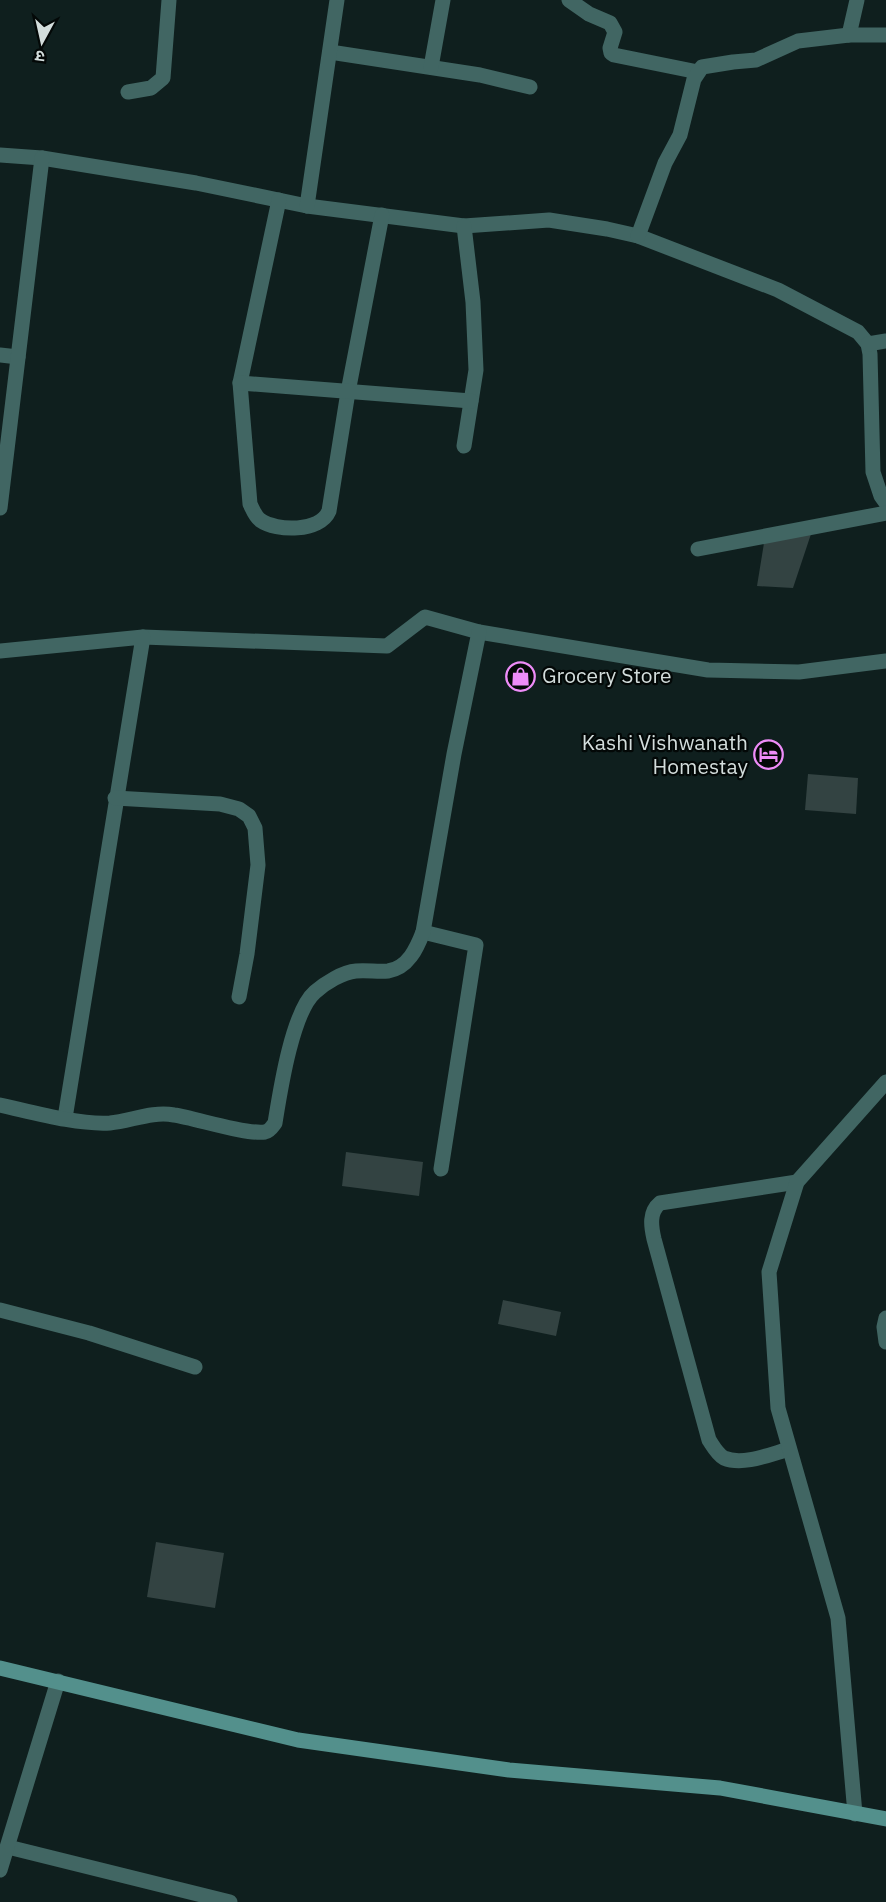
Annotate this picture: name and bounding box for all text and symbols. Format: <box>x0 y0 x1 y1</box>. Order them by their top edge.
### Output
north arrow <box>12 12 72 72</box>
text: उ <box>33 46 46 67</box>
shop icon: Grocery Store <box>505 660 537 692</box>
place label: Grocery Store <box>542 661 672 689</box>
place label: Kashi Vishwanath Homestay <box>582 728 749 780</box>
hotel icon: Kashi Vishwanath Homestay <box>753 739 785 771</box>

